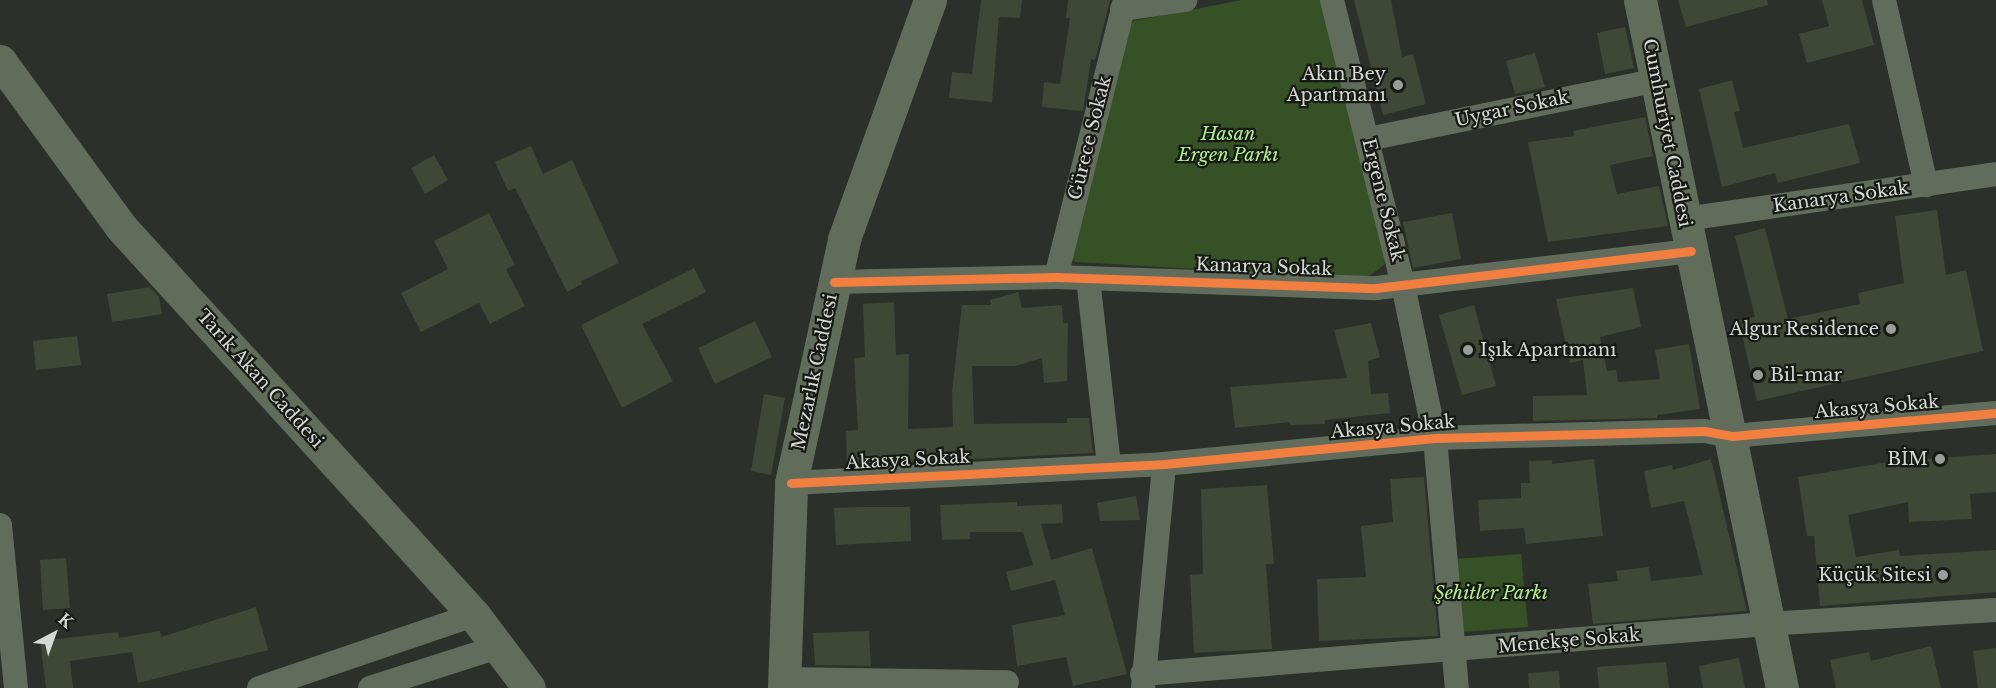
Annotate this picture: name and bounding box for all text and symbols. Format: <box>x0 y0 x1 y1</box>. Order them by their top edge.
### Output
street label: Cumhuriyet Caddesi <box>1638 37 1696 229</box>
place label: Akın Bey Apartmanı <box>1287 64 1386 106</box>
street label: Gürece Sokak <box>1064 74 1116 202</box>
marker: Akın Bey Apartmanı <box>1391 78 1405 92</box>
street label: Uygar Sokak <box>1453 86 1571 132</box>
park label: Hasan Ergen Parkı <box>1177 124 1279 166</box>
street label: Ergene Sokak <box>1357 136 1409 264</box>
street label: Kanarya Sokak <box>1772 177 1910 217</box>
street label: Kanarya Sokak <box>1195 254 1333 280</box>
street label: Mezarlık Caddesi <box>788 292 842 452</box>
street label: Tarık Akan Caddesi <box>192 305 328 453</box>
place label: Algur Residence <box>1729 318 1879 340</box>
marker: Algur Residence <box>1884 322 1898 336</box>
place label: Işık Apartmanı <box>1480 339 1617 361</box>
marker: Işık Apartmanı <box>1461 343 1475 357</box>
place label: Bil-mar <box>1770 364 1842 386</box>
marker: Bil-mar <box>1751 368 1765 382</box>
street label: Akasya Sokak <box>1814 391 1940 423</box>
street label: Akasya Sokak <box>1330 411 1456 443</box>
street label: Akasya Sokak <box>845 446 971 474</box>
place label: BİM <box>1887 448 1928 470</box>
marker: BİM <box>1933 452 1947 466</box>
place label: Küçük Sitesi <box>1818 564 1931 586</box>
marker: Küçük Sitesi <box>1936 568 1950 582</box>
park label: Şehitler Parkı <box>1434 582 1548 604</box>
north arrow <box>24 604 84 664</box>
text: K <box>54 609 77 632</box>
street label: Menekşe Sokak <box>1497 624 1641 658</box>

